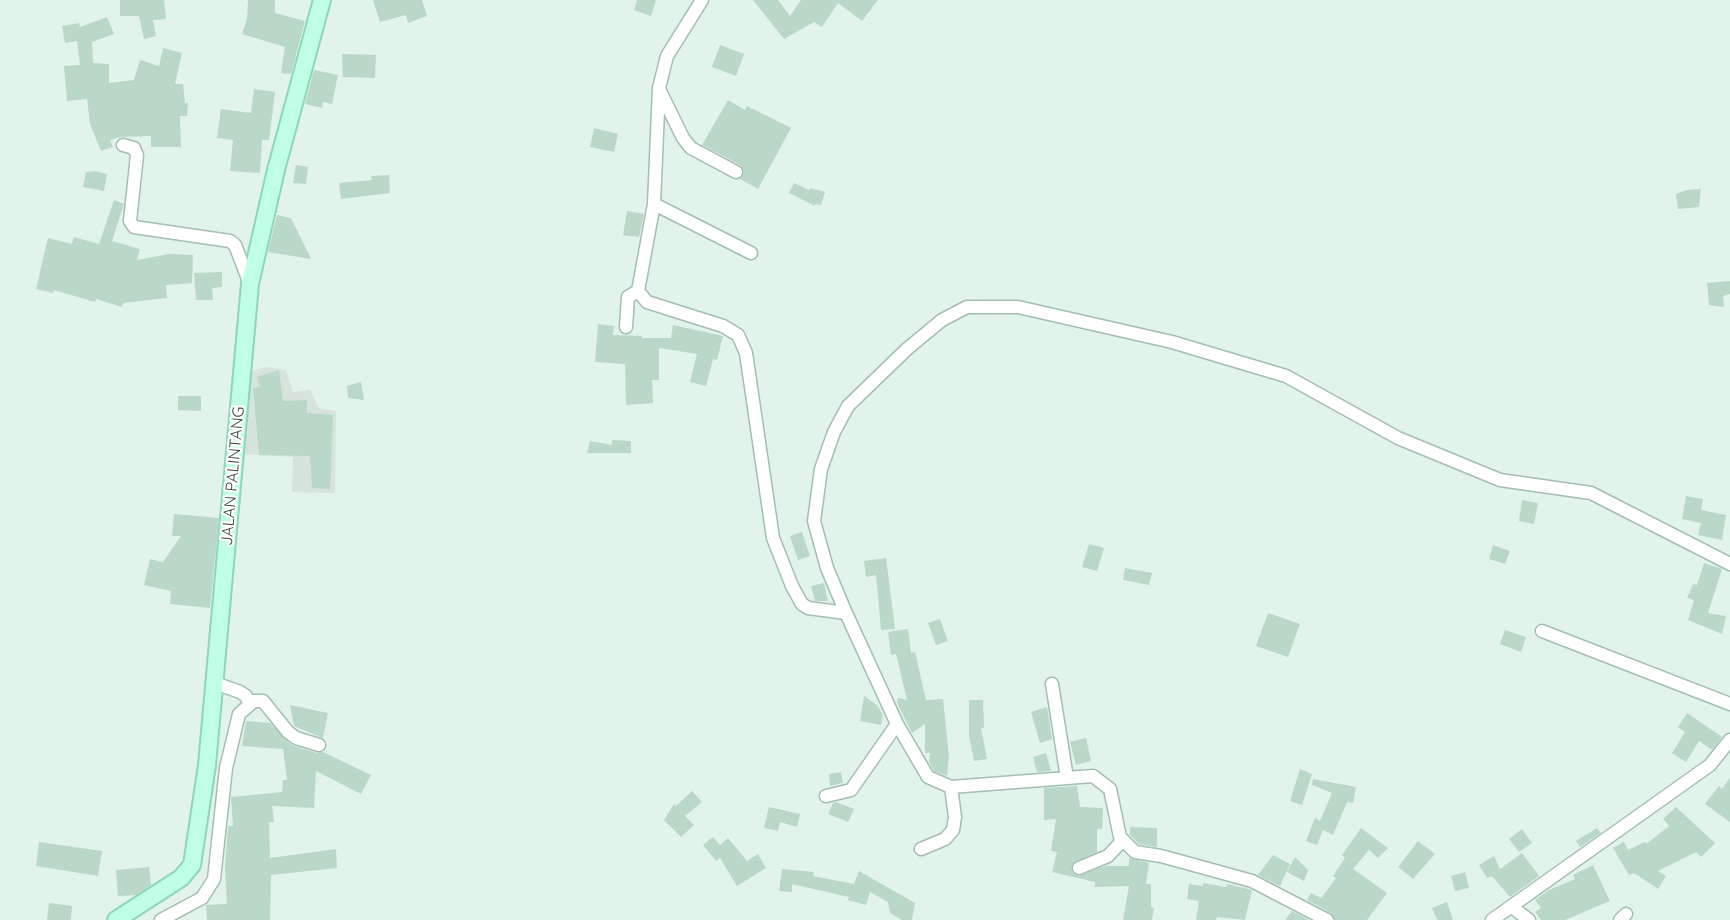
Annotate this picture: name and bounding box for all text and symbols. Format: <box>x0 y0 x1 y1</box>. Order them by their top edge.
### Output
street label: JALAN PALINTANG <box>217 406 249 546</box>

